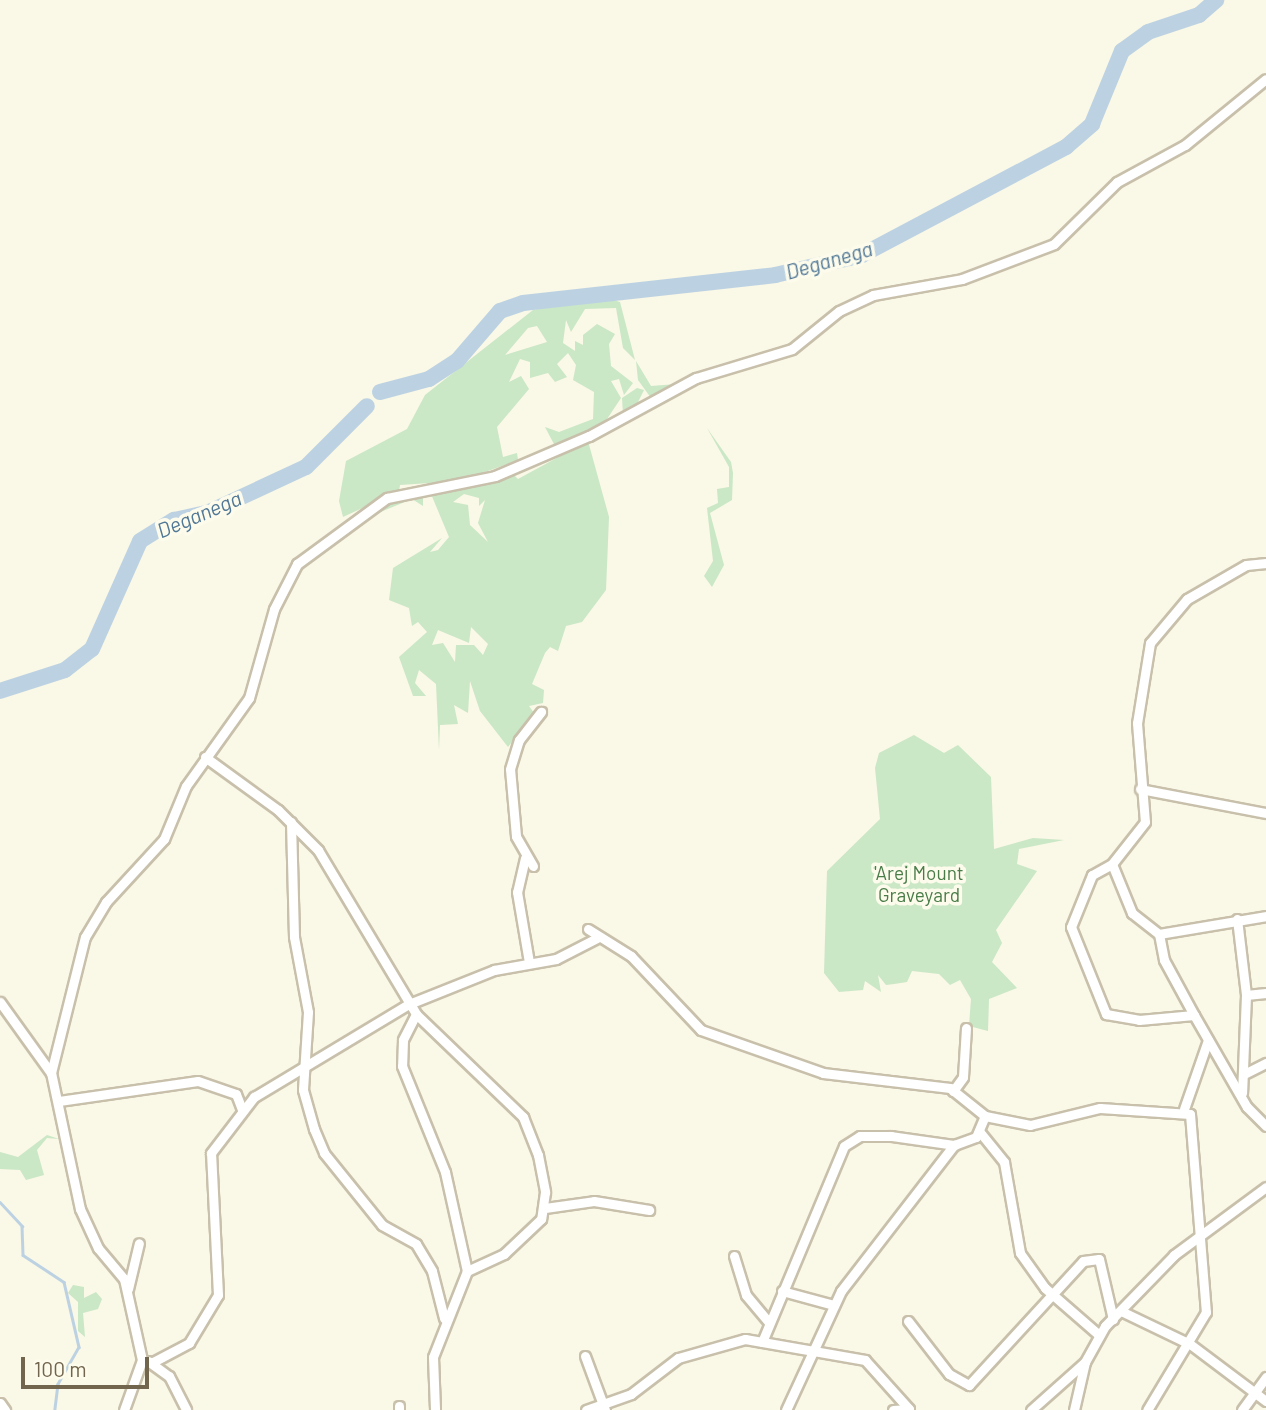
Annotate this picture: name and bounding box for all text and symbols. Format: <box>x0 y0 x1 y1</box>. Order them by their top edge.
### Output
water label: Deganega <box>783 236 875 284</box>
water label: Deganega <box>153 485 245 543</box>
park label: 'Arej Mount Graveyard <box>874 862 964 906</box>
scale bar <box>24 1344 152 1388</box>
text: 100 m <box>34 1356 87 1381</box>

